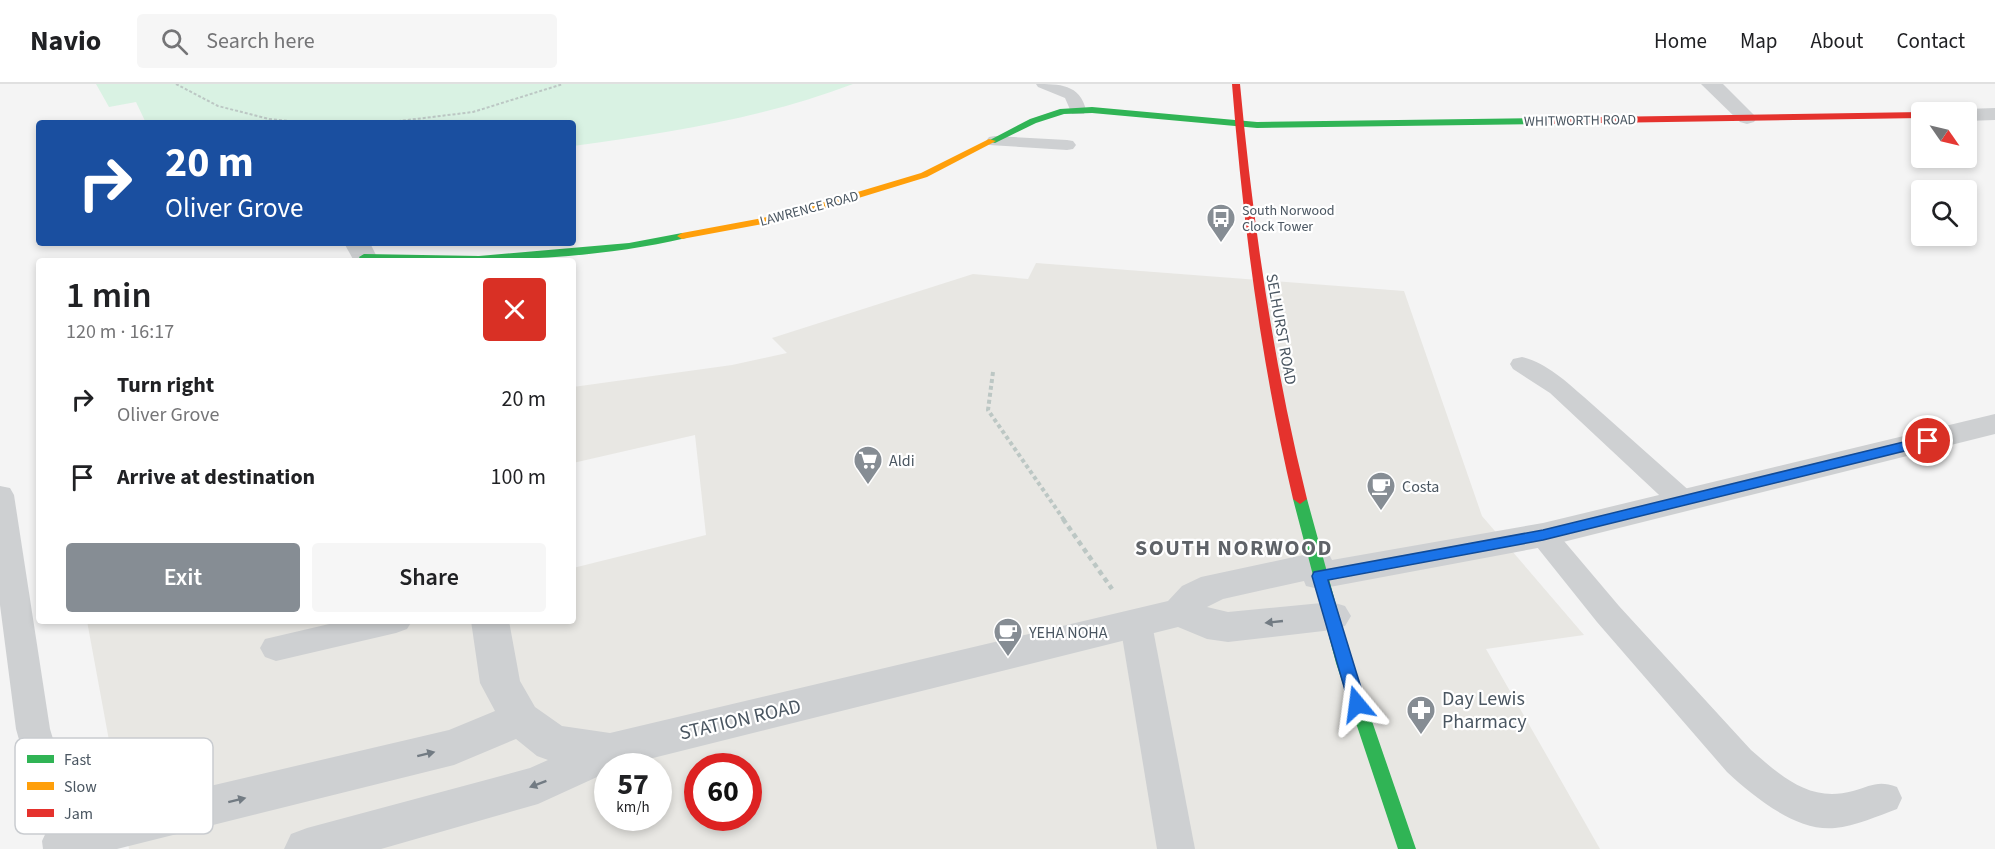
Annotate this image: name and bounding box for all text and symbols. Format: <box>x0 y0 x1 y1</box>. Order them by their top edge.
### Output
search box <box>137 14 557 68</box>
text: Navio <box>30 21 101 61</box>
icon: search <box>158 25 191 58</box>
text: Search here <box>206 25 315 57</box>
text: Home <box>1654 26 1707 56</box>
text: Map <box>1740 26 1778 56</box>
text: About <box>1811 26 1863 56</box>
text: Contact <box>1896 26 1965 56</box>
north arrow <box>1911 102 1977 168</box>
map controls <box>1911 102 1977 246</box>
street label: WHITWORTH ROAD <box>1524 110 1636 132</box>
text: 20 m <box>165 133 254 193</box>
icon: right <box>66 144 144 222</box>
button: search <box>1911 180 1977 246</box>
street label: LAWRENCE ROAD <box>758 186 861 232</box>
text: Oliver Grove <box>165 189 303 228</box>
place label: South Norwood Clock Tower <box>1242 201 1335 237</box>
bus stop icon: South Norwood Clock Tower <box>1205 202 1237 244</box>
text: 1 min <box>66 270 152 321</box>
street label: SELHURST ROAD <box>1260 272 1302 387</box>
button: close <box>483 278 546 341</box>
text: 120 m · 16:17 <box>66 318 174 346</box>
text: Turn right <box>117 369 214 401</box>
icon: right <box>66 383 99 416</box>
text: 20 m <box>501 383 546 415</box>
text: Oliver Grove <box>117 401 219 429</box>
pin <box>1902 415 1953 466</box>
icon: arrive <box>1911 424 1944 457</box>
supermarket icon: Aldi <box>852 444 884 486</box>
place label: Aldi <box>889 450 915 472</box>
icon: arrive <box>66 461 99 494</box>
text: Arrive at destination <box>117 461 315 493</box>
text: 100 m <box>491 461 546 493</box>
cafe icon: Costa <box>1365 470 1397 512</box>
place label: Costa <box>1402 476 1439 498</box>
district label: SOUTH NORWOOD <box>1135 532 1333 564</box>
button: Exit <box>66 543 300 612</box>
button: Share <box>312 543 546 612</box>
cafe icon: YEHA NOHA <box>992 616 1024 658</box>
one-way arrow <box>1264 617 1283 627</box>
place label: YEHA NOHA <box>1028 622 1108 644</box>
position arrow <box>1325 672 1389 736</box>
place label: Day Lewis Pharmacy <box>1442 685 1527 736</box>
street label: STATION ROAD <box>677 692 804 748</box>
pharmacy icon: Day Lewis Pharmacy <box>1405 694 1437 736</box>
legend <box>15 738 213 834</box>
one-way arrow <box>417 748 436 758</box>
text: Fast <box>64 749 92 771</box>
speed limit sign: 60 <box>684 753 762 831</box>
text: 57 <box>617 763 649 806</box>
text: Slow <box>64 776 97 798</box>
one-way arrow <box>529 780 547 789</box>
one-way arrow <box>228 794 246 804</box>
text: km/h <box>616 797 650 818</box>
text: Jam <box>64 803 93 825</box>

